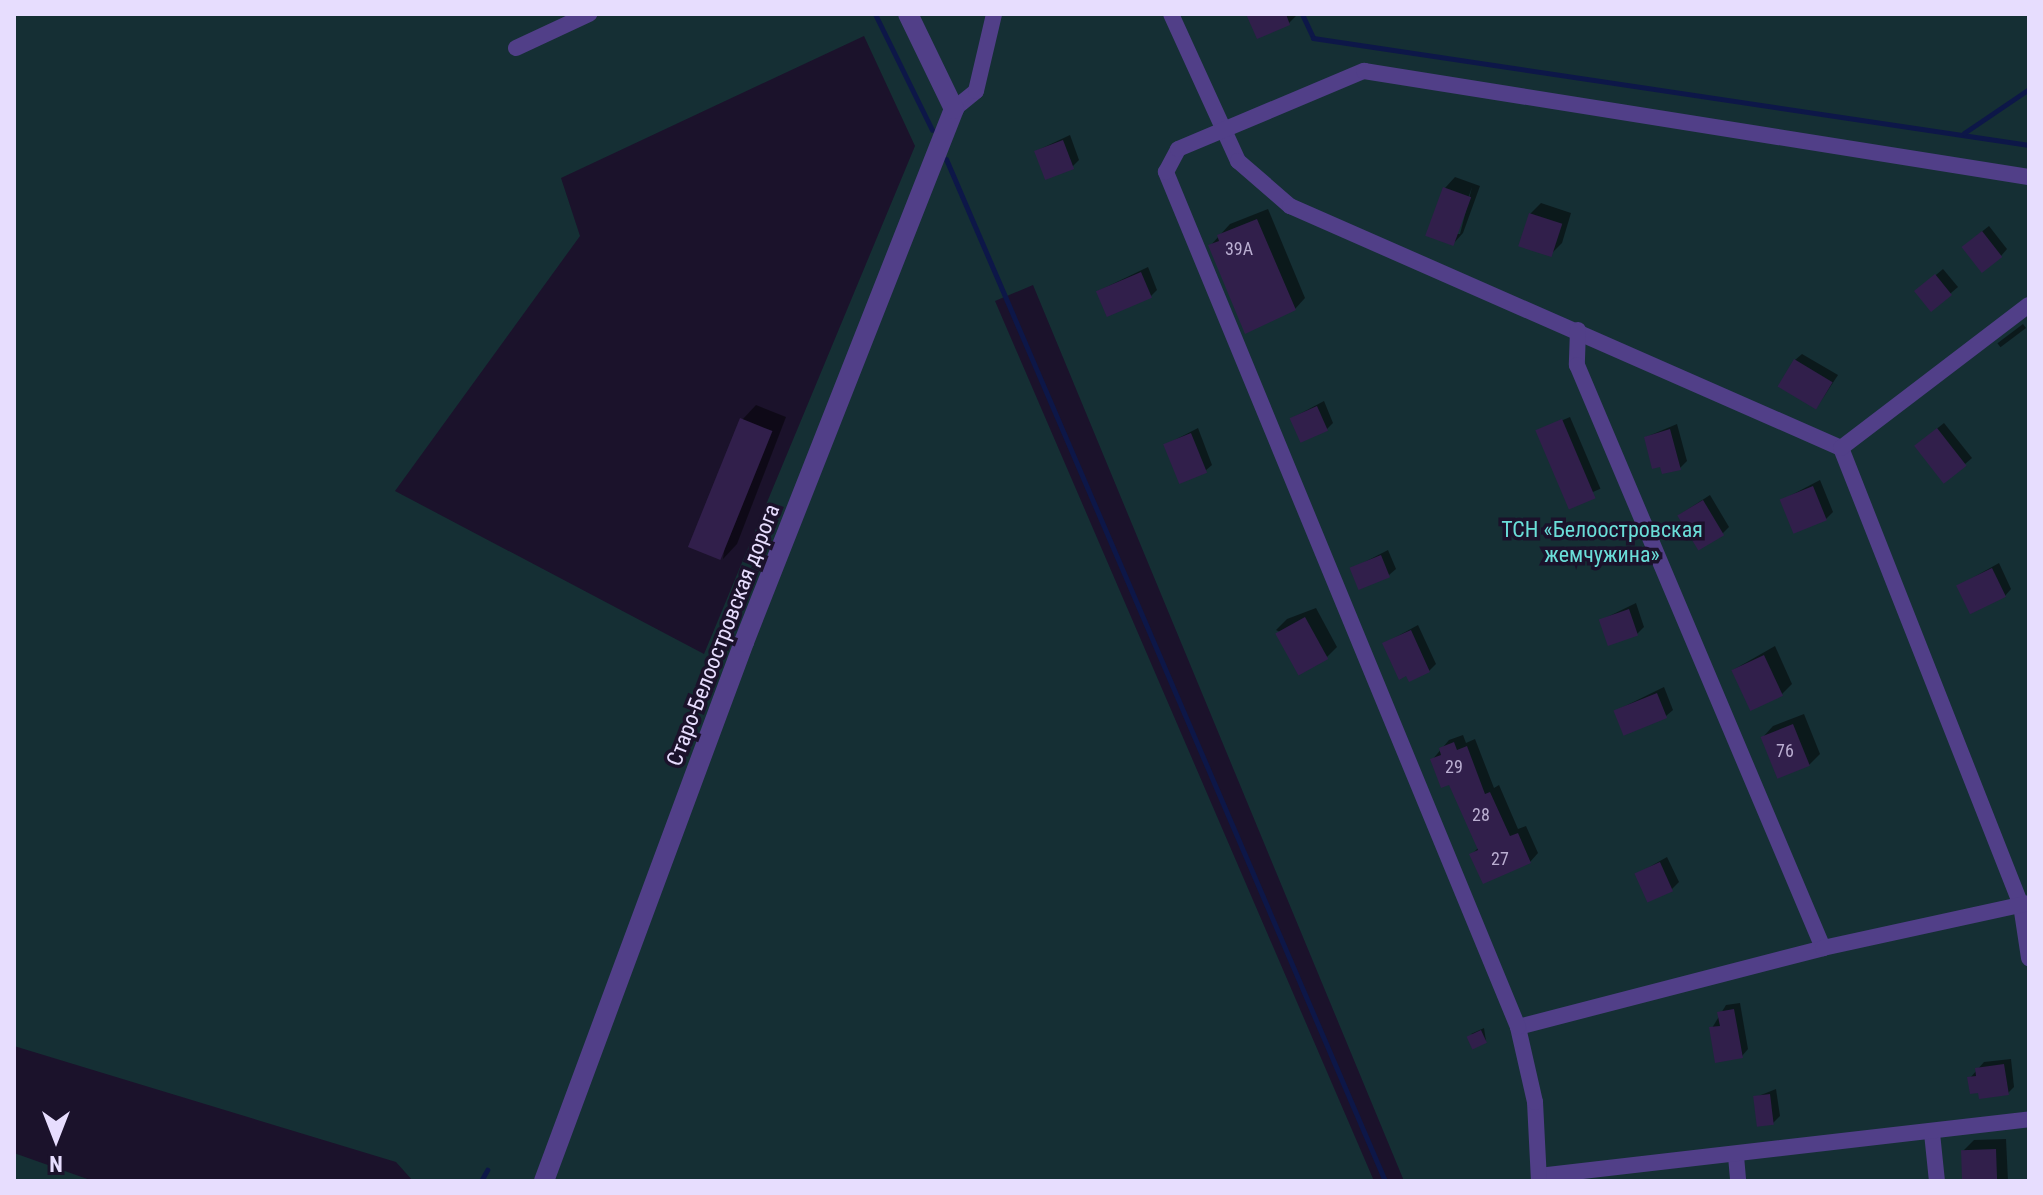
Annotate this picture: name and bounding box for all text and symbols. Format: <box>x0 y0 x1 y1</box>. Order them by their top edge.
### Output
house number: 39А <box>1225 238 1253 260</box>
street label: Старо-Белоостровская дорога <box>661 500 785 770</box>
park label: ТСН «Белоостровская жемчужина» <box>1501 516 1703 568</box>
house number: 76 <box>1776 740 1794 762</box>
house number: 29 <box>1445 756 1463 778</box>
house number: 28 <box>1472 804 1490 826</box>
house number: 27 <box>1491 848 1509 870</box>
north arrow <box>16 1099 96 1179</box>
text: N <box>49 1151 63 1176</box>

